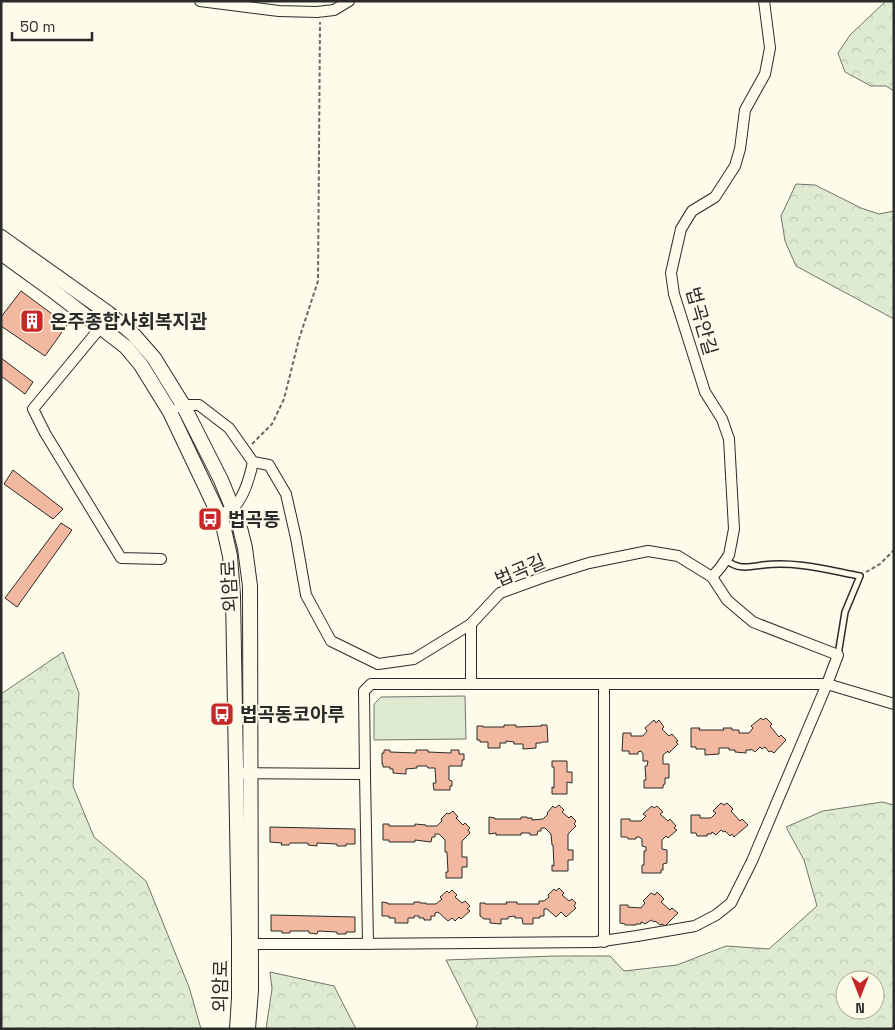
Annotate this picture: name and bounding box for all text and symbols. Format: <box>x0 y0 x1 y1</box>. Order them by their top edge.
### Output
scale bar <box>12 10 92 42</box>
text: 50 m <box>20 17 55 36</box>
street label: 법곡안길 <box>680 284 723 358</box>
building icon: 온주종합사회복지관 <box>19 308 45 334</box>
place label: 온주종합사회복지관 <box>50 309 208 334</box>
bus stop icon: 법곡동 <box>197 506 223 532</box>
place label: 법곡동 <box>228 507 280 532</box>
street label: 법곡길 <box>491 549 549 592</box>
street label: 외암로 <box>216 559 243 613</box>
bus stop icon: 법곡동코아루 <box>209 701 235 727</box>
place label: 법곡동코아루 <box>240 702 345 727</box>
street label: 외암로 <box>208 960 233 1012</box>
north arrow <box>835 970 885 1020</box>
text: N <box>855 999 865 1017</box>

